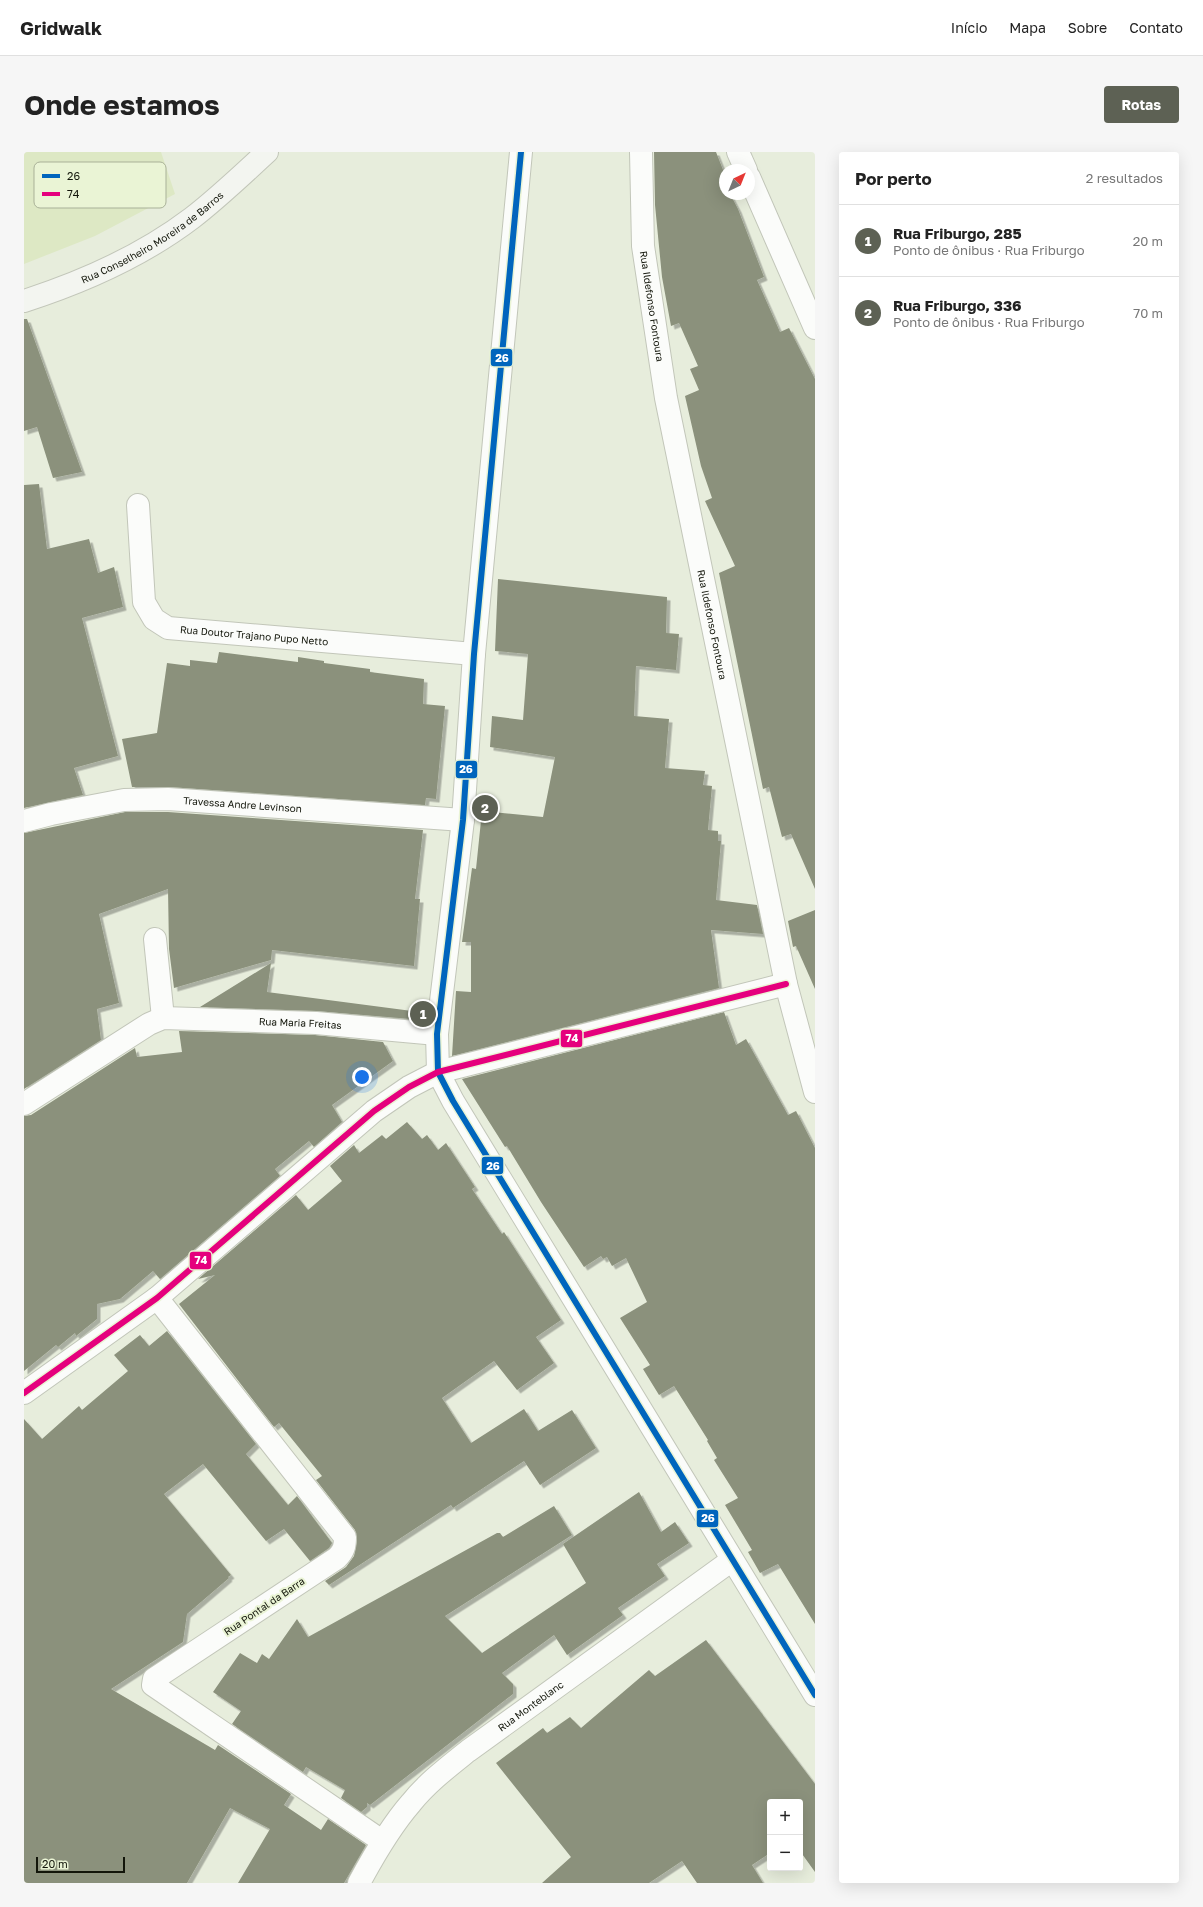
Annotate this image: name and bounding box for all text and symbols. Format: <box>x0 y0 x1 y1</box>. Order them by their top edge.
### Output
text: Gridwalk <box>20 16 102 39</box>
text: Início <box>951 19 987 36</box>
text: Mapa <box>1009 19 1046 36</box>
text: Sobre <box>1068 19 1107 36</box>
text: Contato <box>1129 19 1183 36</box>
button: Rotas <box>1104 86 1179 123</box>
text: Onde estamos <box>24 88 220 121</box>
legend <box>34 162 166 208</box>
north arrow <box>719 164 755 200</box>
text: Por perto <box>855 168 932 189</box>
text: 26 <box>67 169 80 182</box>
text: 2 resultados <box>1086 170 1163 186</box>
text: 74 <box>67 187 80 200</box>
street label: Rua Conselheiro Moreira de Barros <box>79 189 226 286</box>
text: Rua Friburgo, 285 <box>893 224 1022 242</box>
text: 1 <box>865 233 871 249</box>
text: 20 m <box>1133 233 1163 249</box>
text: Ponto de ônibus · Rua Friburgo <box>893 242 1084 258</box>
street label: Rua Ildefonso Fontoura <box>638 250 666 363</box>
text: Rua Friburgo, 336 <box>893 296 1022 314</box>
text: 2 <box>864 305 872 321</box>
text: 70 m <box>1133 305 1163 321</box>
text: Ponto de ônibus · Rua Friburgo <box>893 314 1084 330</box>
line badge: 26 <box>490 348 513 367</box>
text: 26 <box>495 351 509 364</box>
street label: Rua Ildefonso Fontoura <box>695 569 729 681</box>
street label: Rua Doutor Trajano Pupo Netto <box>180 623 329 648</box>
line badge: 26 <box>455 760 478 779</box>
text: 26 <box>459 762 473 775</box>
pin: 2 <box>472 793 498 823</box>
street label: Travessa Andre Levinson <box>183 794 302 815</box>
pin: 1 <box>410 999 436 1029</box>
street label: Rua Maria Freitas <box>259 1015 342 1031</box>
line badge: 74 <box>560 1029 583 1048</box>
text: 74 <box>566 1031 579 1044</box>
your location <box>352 1067 372 1087</box>
line badge: 26 <box>481 1156 504 1175</box>
text: 26 <box>486 1159 500 1172</box>
line badge: 74 <box>189 1251 212 1270</box>
text: 74 <box>195 1253 208 1266</box>
line badge: 26 <box>696 1509 719 1528</box>
text: 26 <box>701 1511 715 1524</box>
street label: Rua Pontal da Barra <box>221 1575 307 1637</box>
street label: Rua Monteblanc <box>495 1678 566 1734</box>
map controls <box>767 1799 803 1871</box>
button: + <box>767 1799 803 1835</box>
button: − <box>767 1835 803 1871</box>
scale bar <box>36 1855 125 1874</box>
text: 20 m <box>42 1857 68 1870</box>

